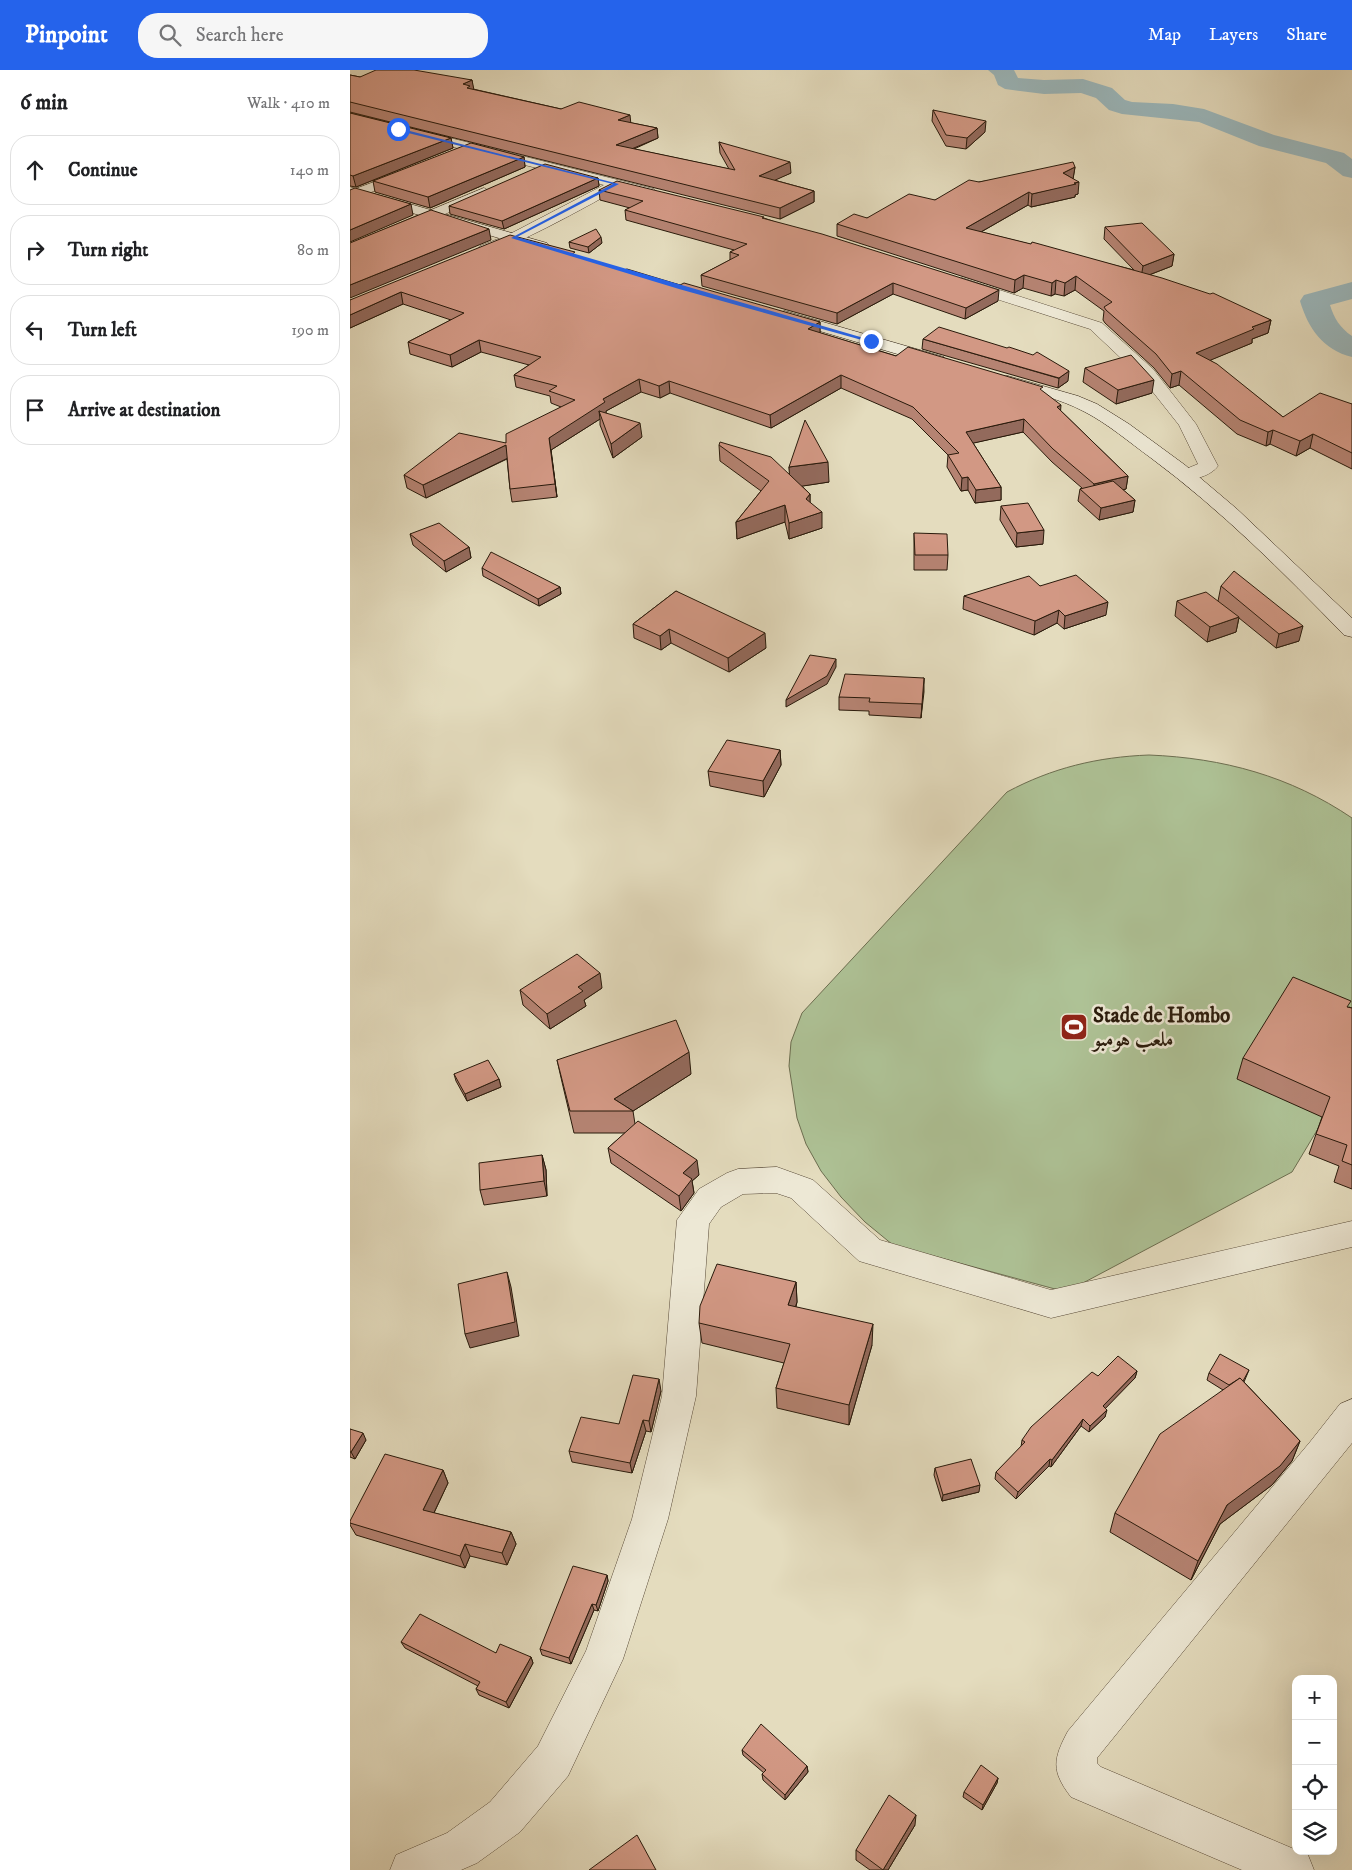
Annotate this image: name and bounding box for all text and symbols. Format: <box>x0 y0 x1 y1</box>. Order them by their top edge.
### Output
search box <box>138 13 488 58</box>
text: Pinpoint <box>25 20 108 50</box>
icon: search <box>156 21 184 49</box>
text: Search here <box>196 24 284 47</box>
text: Map <box>1148 24 1181 46</box>
text: Layers <box>1209 24 1258 46</box>
text: Share <box>1286 24 1327 46</box>
text: 6 min <box>20 90 68 116</box>
text: Walk · 410 m <box>247 93 330 113</box>
route start <box>387 118 410 141</box>
icon: ahead <box>21 156 49 184</box>
text: Continue <box>68 159 138 182</box>
text: 140 m <box>290 160 329 180</box>
icon: right <box>21 236 49 264</box>
text: Turn right <box>68 239 148 262</box>
text: 80 m <box>297 240 329 260</box>
icon: left <box>21 316 49 344</box>
text: Turn left <box>68 319 137 342</box>
text: 190 m <box>291 320 329 340</box>
route end <box>860 330 883 353</box>
icon: arrive <box>21 396 49 424</box>
text: Arrive at destination <box>68 399 220 422</box>
place label: Stade de Hombo ملعب هومبو <box>1091 1003 1230 1053</box>
sports icon: Stade de Hombo ملعب هومبو <box>1059 1012 1089 1042</box>
map controls <box>1292 1675 1337 1855</box>
button: + <box>1292 1675 1337 1720</box>
button: − <box>1292 1720 1337 1765</box>
button: locate <box>1292 1765 1337 1810</box>
button: layers <box>1292 1810 1337 1855</box>

